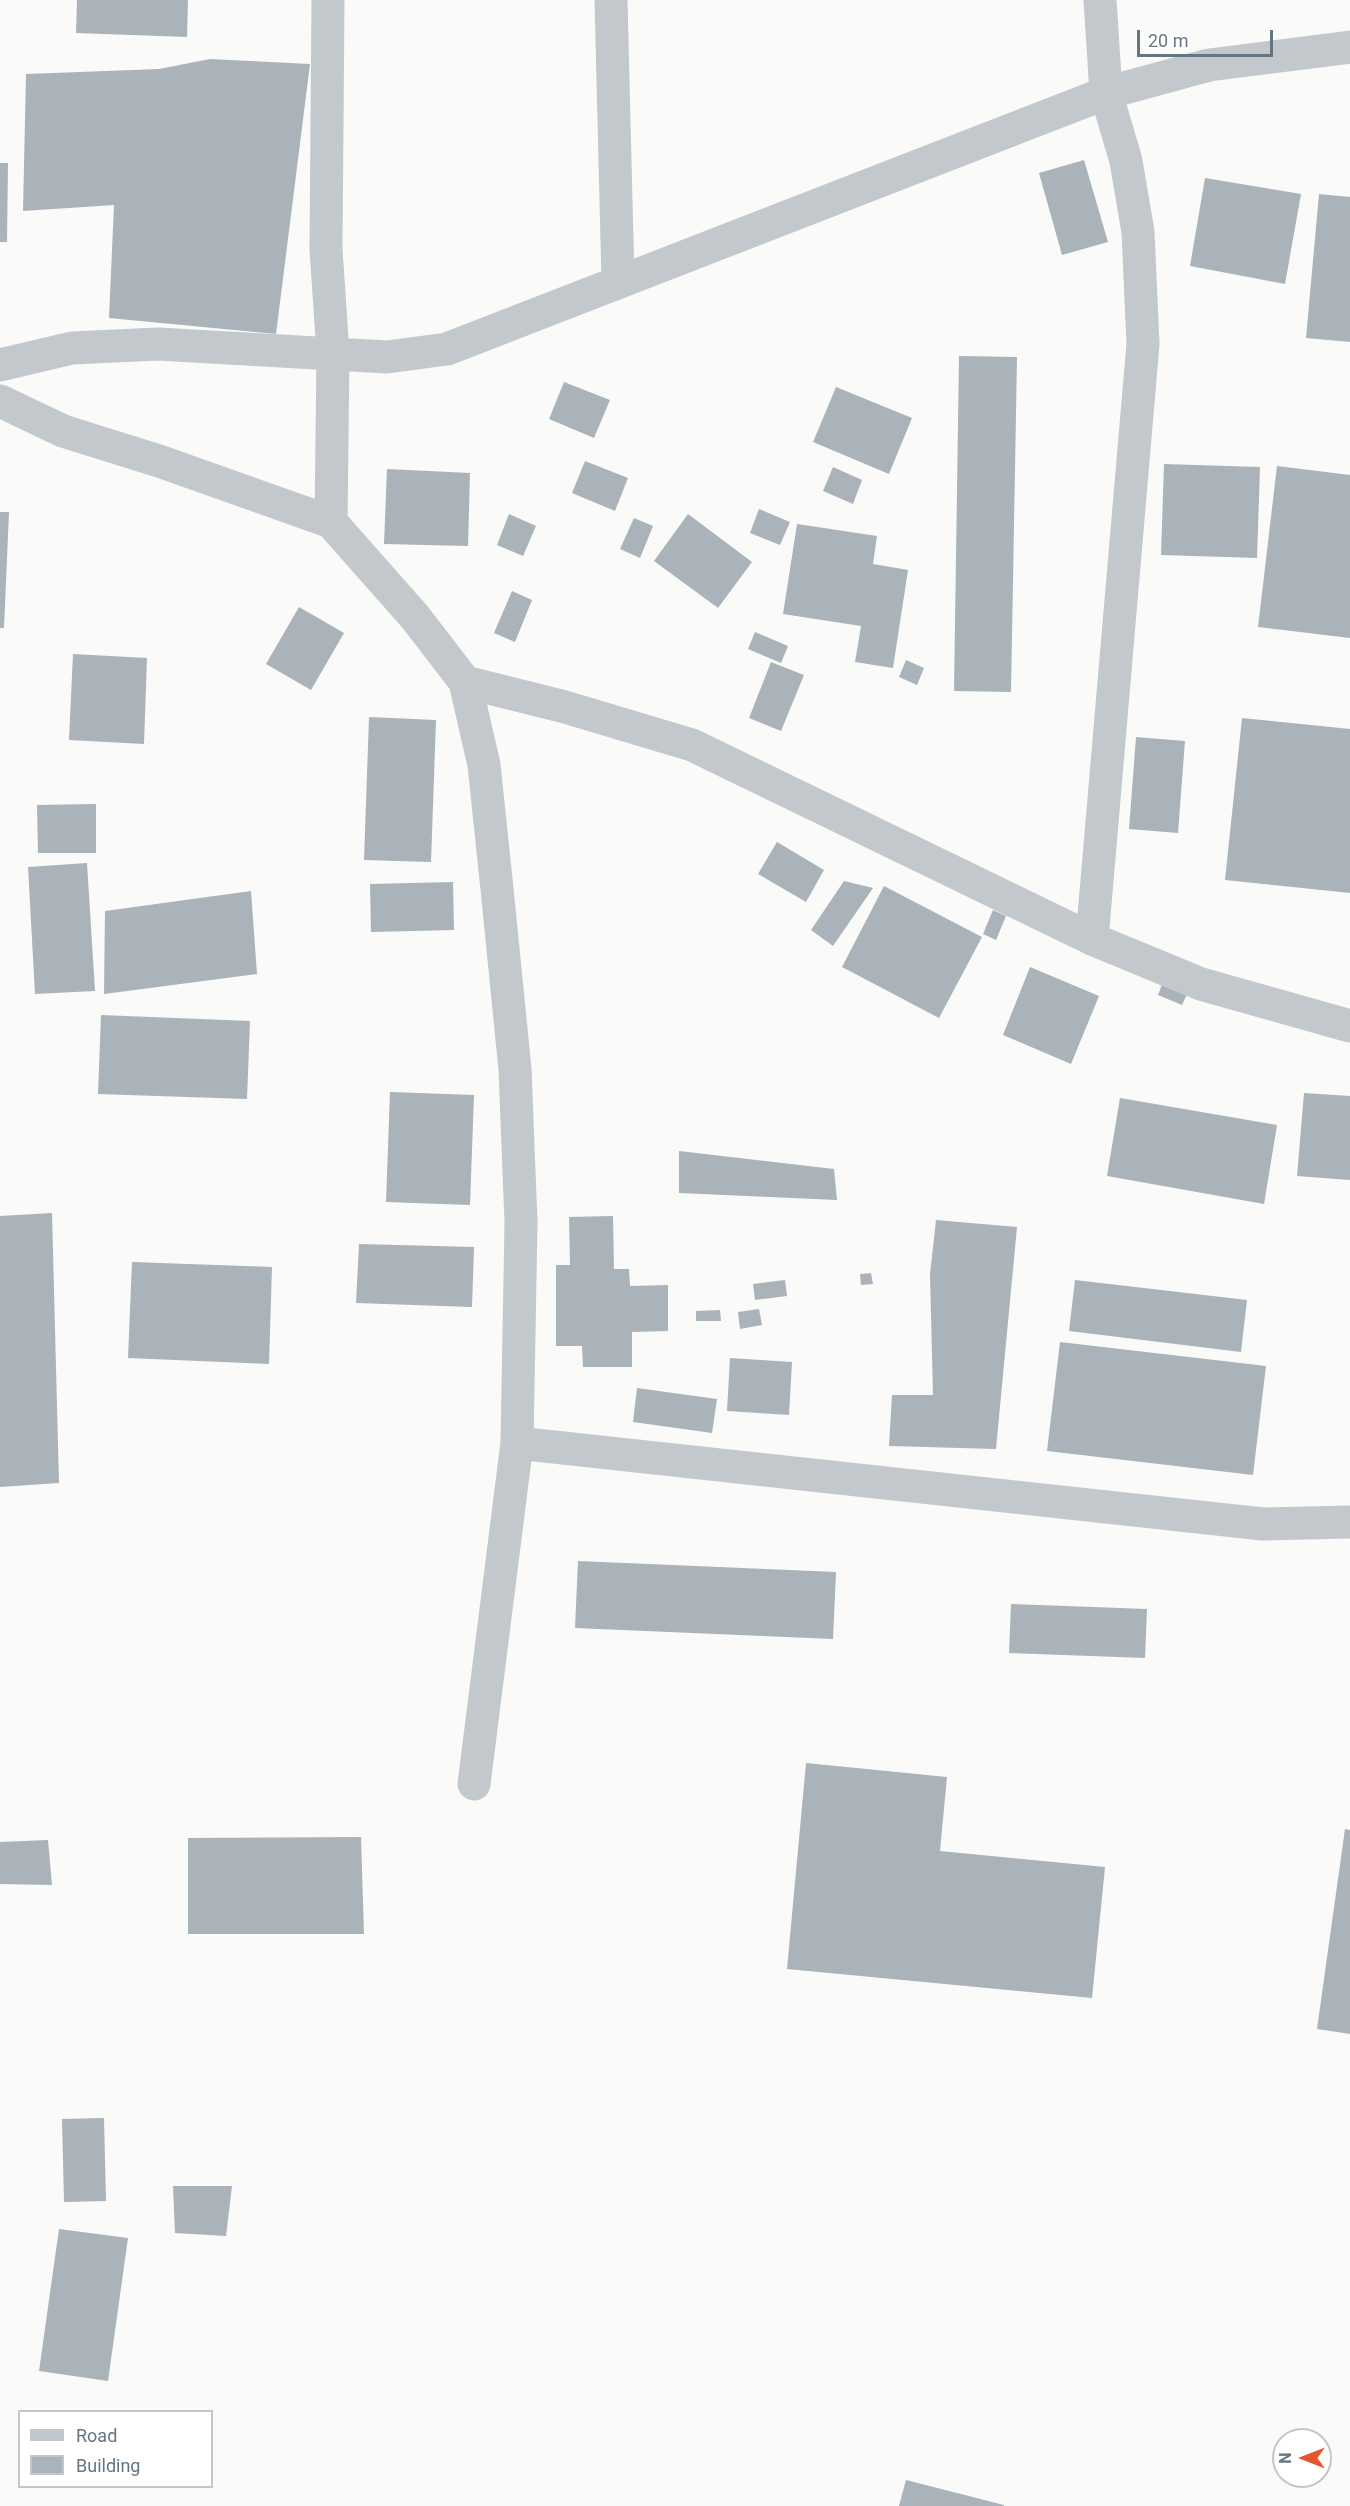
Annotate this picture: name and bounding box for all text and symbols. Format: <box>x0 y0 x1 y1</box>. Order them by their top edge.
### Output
scale bar <box>1140 18 1276 56</box>
text: 20 m <box>1148 30 1188 51</box>
legend <box>18 2410 213 2488</box>
text: Road <box>76 2425 117 2446</box>
north arrow <box>1272 2428 1332 2488</box>
text: N <box>1276 2452 1295 2464</box>
text: Building <box>76 2455 140 2476</box>

